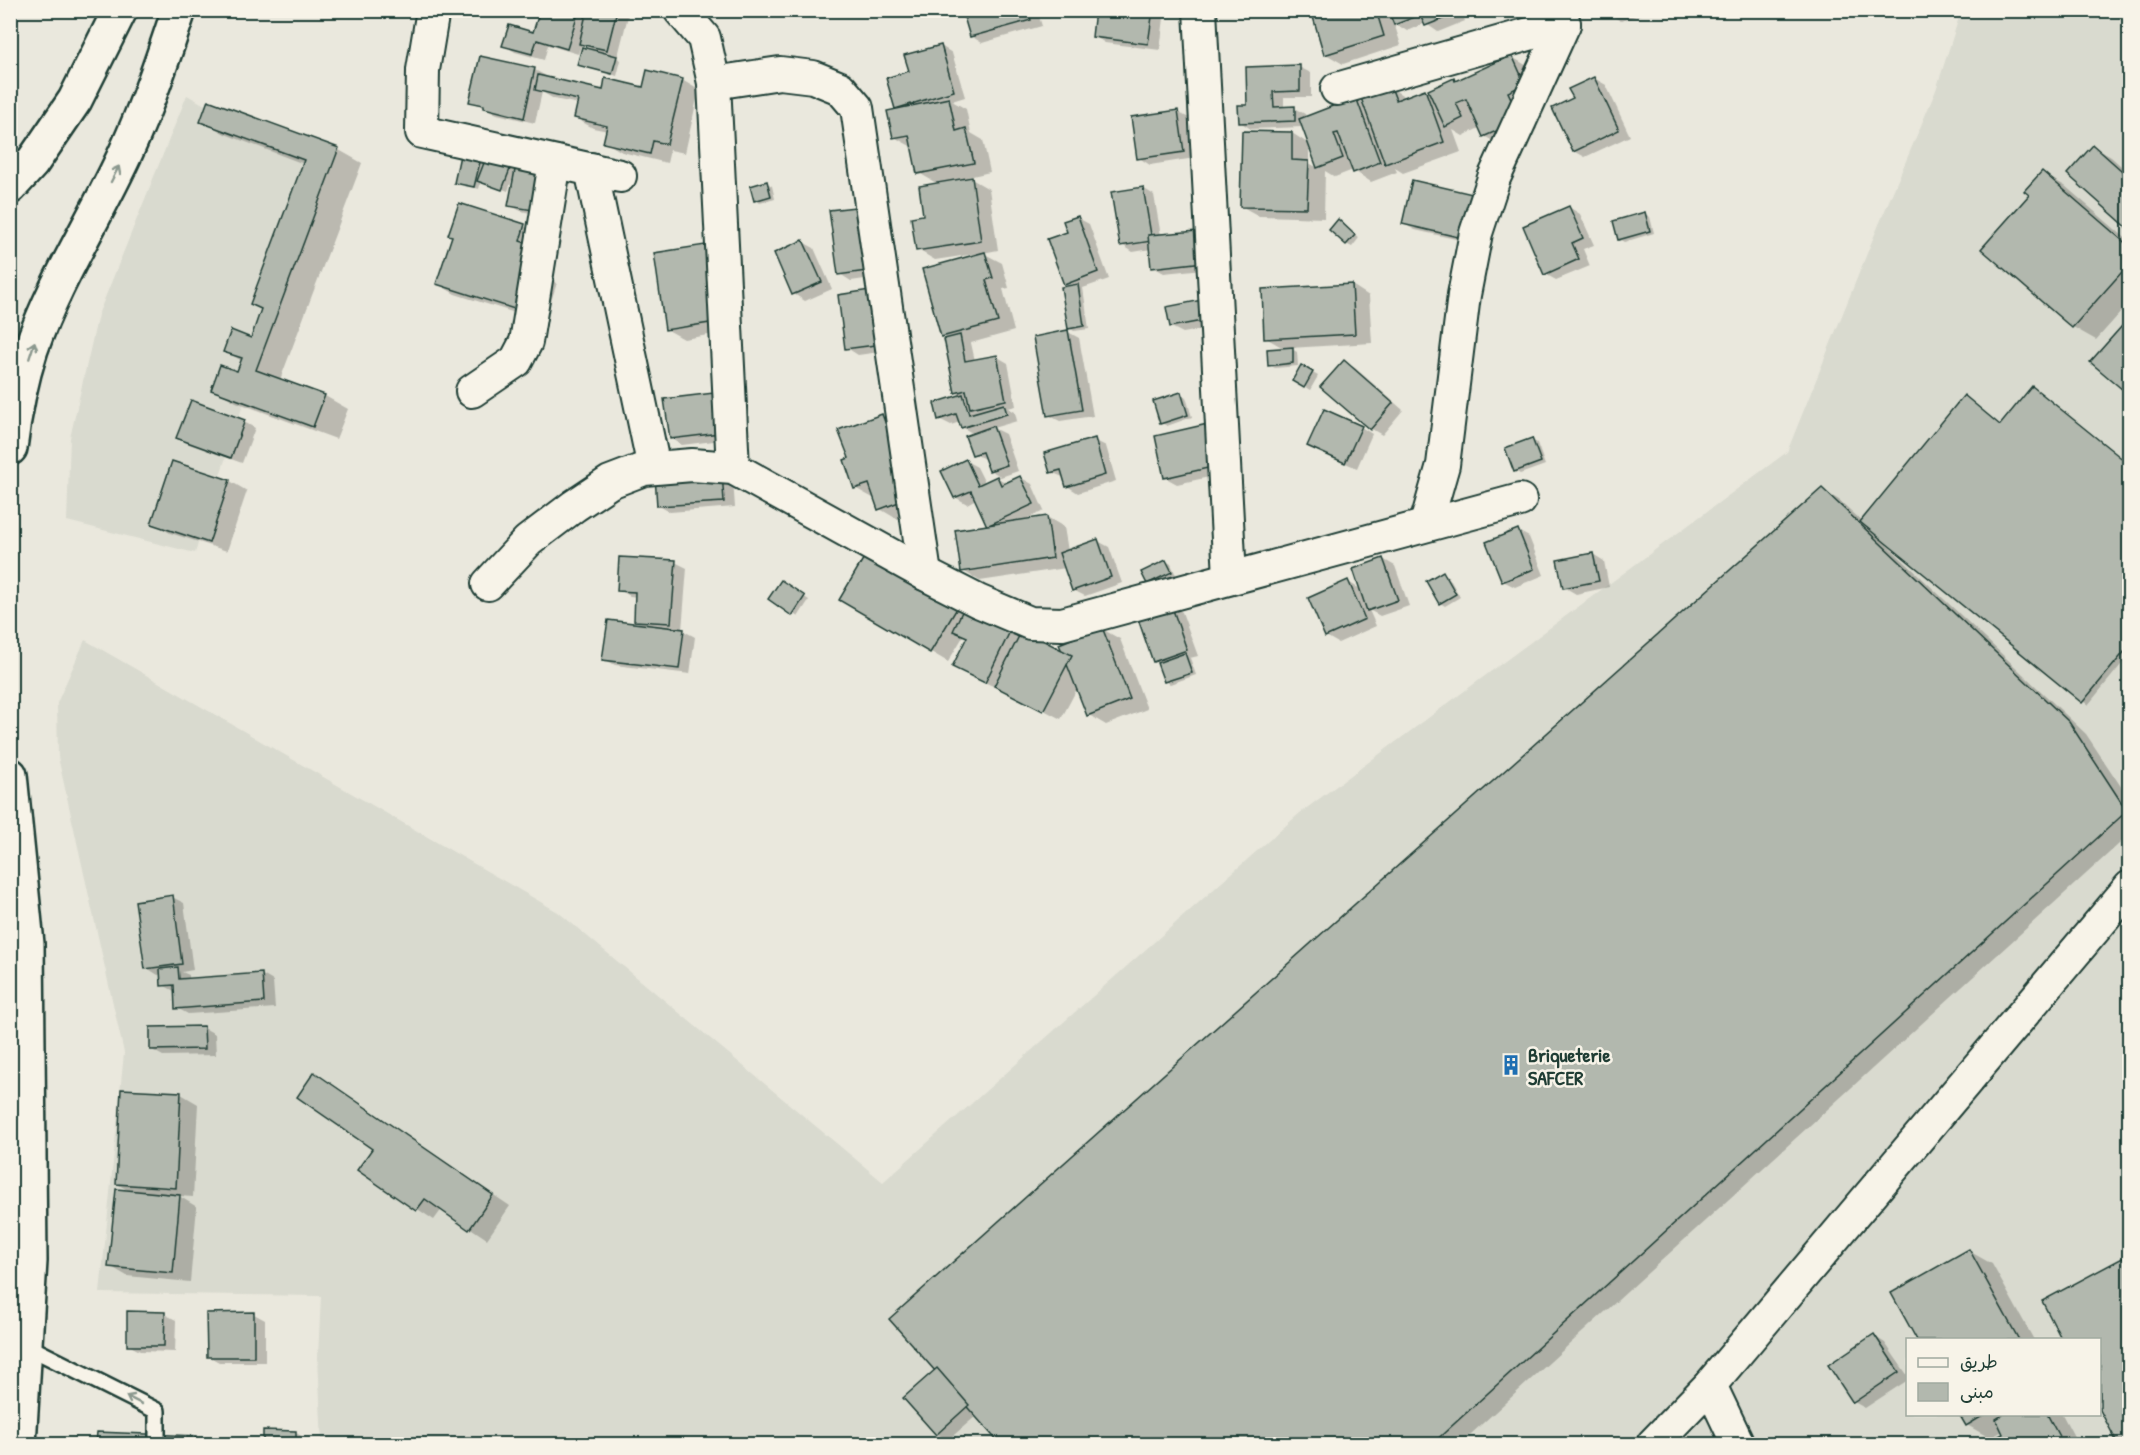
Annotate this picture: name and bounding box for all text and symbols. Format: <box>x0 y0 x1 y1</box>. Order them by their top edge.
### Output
one-way arrow <box>110 165 121 183</box>
one-way arrow <box>27 341 38 360</box>
place label: Briqueterie SAFCER <box>1528 1041 1611 1091</box>
building icon: Briqueterie SAFCER <box>1499 1053 1523 1077</box>
legend <box>1906 1338 2101 1416</box>
text: طريق <box>1960 1349 1998 1374</box>
text: مبنى <box>1960 1379 1994 1404</box>
one-way arrow <box>126 1394 144 1405</box>

